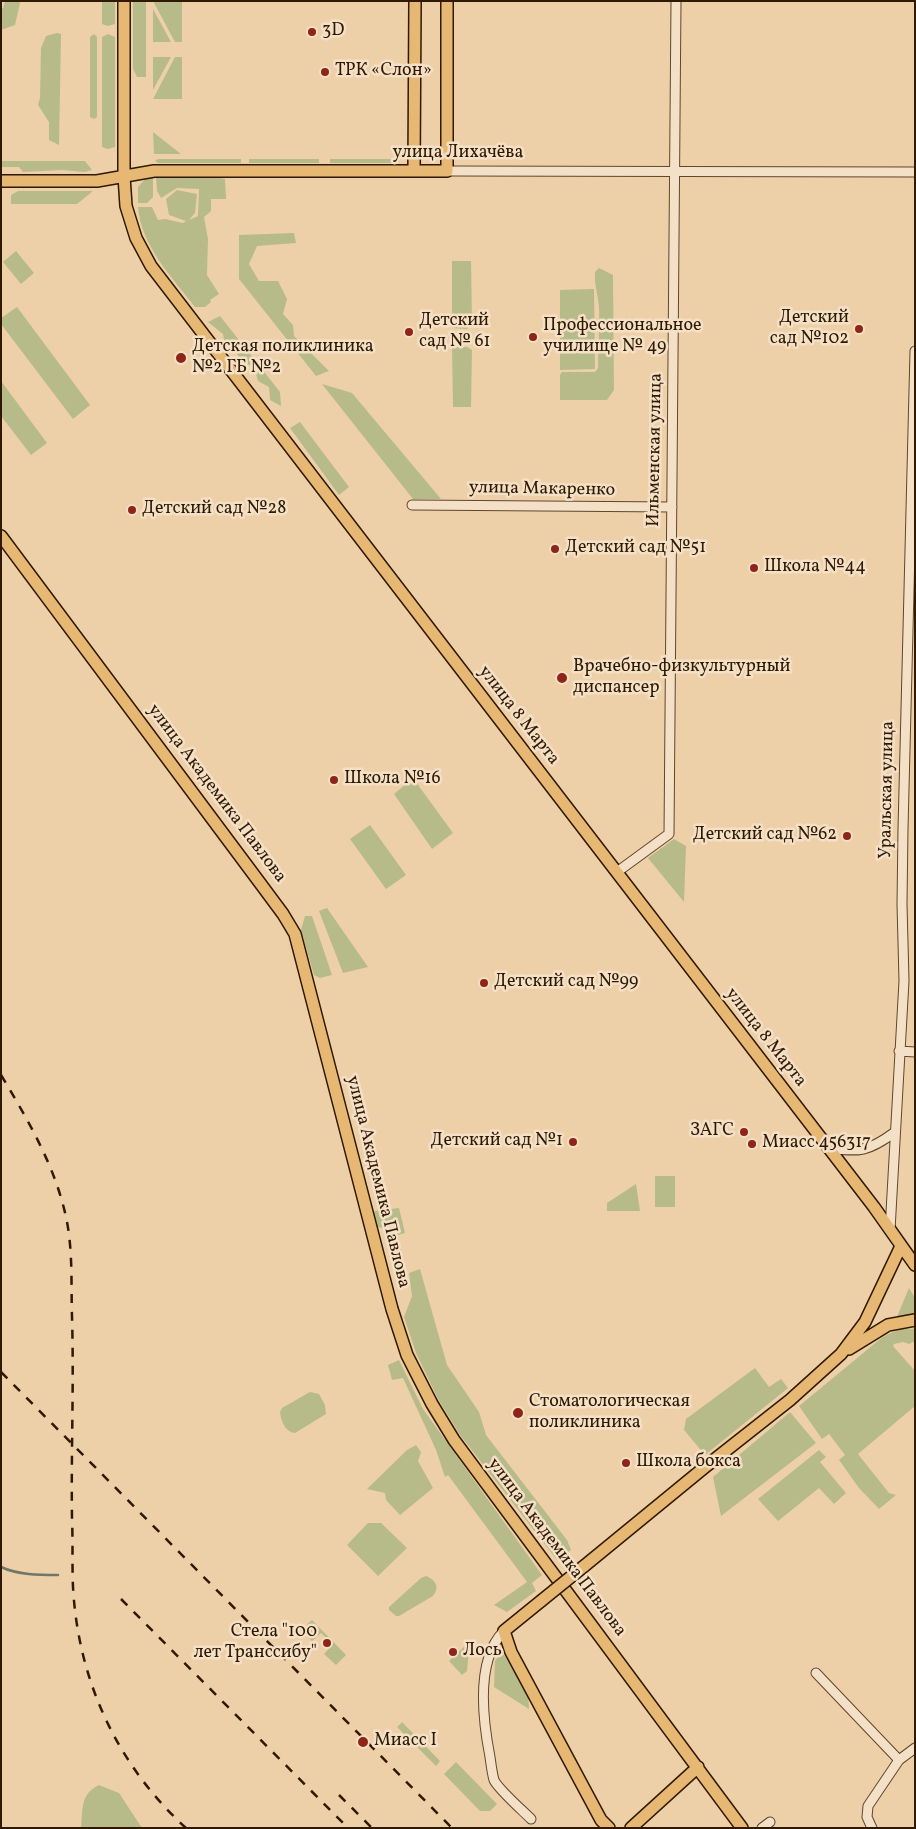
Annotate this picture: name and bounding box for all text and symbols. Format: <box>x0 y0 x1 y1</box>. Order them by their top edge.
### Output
place label: 3D <box>322 21 344 43</box>
marker: 3D <box>306 26 318 38</box>
place label: ТРК «Слон» <box>335 61 432 83</box>
marker: ТРК «Слон» <box>319 66 331 78</box>
street label: улица Лихачёва <box>393 143 523 165</box>
place label: Детский сад №102 <box>770 308 849 350</box>
place label: Детский сад № 61 <box>419 311 490 354</box>
place label: Профессиональное училище № 49 <box>543 316 702 358</box>
marker: Детский сад №102 <box>853 323 865 335</box>
marker: Детский сад № 61 <box>403 326 415 338</box>
marker: Профессиональное училище № 49 <box>527 331 539 343</box>
place label: Детская поликлиника №2 ГБ №2 <box>192 337 374 379</box>
marker: Детская поликлиника №2 ГБ №2 <box>174 351 188 365</box>
street label: Ильменская улица <box>644 373 668 527</box>
street label: улица Макаренко <box>469 478 615 502</box>
place label: Детский сад №28 <box>142 499 286 521</box>
marker: Детский сад №28 <box>126 504 138 516</box>
place label: Детский сад №51 <box>565 538 706 560</box>
marker: Детский сад №51 <box>549 543 561 555</box>
place label: Школа №44 <box>764 557 866 579</box>
marker: Школа №44 <box>748 562 760 574</box>
place label: Врачебно-физкультурный диспансер <box>573 657 790 700</box>
street label: улица 8 Марта <box>473 662 563 770</box>
marker: Врачебно-физкультурный диспансер <box>555 671 569 685</box>
street label: улица Академика Павлова <box>142 700 290 888</box>
street label: Уральская улица <box>876 721 900 859</box>
place label: Школа №16 <box>344 769 441 791</box>
marker: Школа №16 <box>328 774 340 786</box>
place label: Детский сад №62 <box>693 825 837 847</box>
marker: Детский сад №62 <box>841 830 853 842</box>
place label: Детский сад №99 <box>494 972 638 994</box>
marker: Детский сад №99 <box>478 977 490 989</box>
street label: улица 8 Марта <box>720 984 810 1092</box>
street label: улица Академика Павлова <box>340 1074 414 1290</box>
place label: ЗАГС <box>690 1121 734 1143</box>
marker: ЗАГС <box>738 1126 750 1138</box>
place label: Детский сад №1 <box>431 1131 563 1153</box>
place label: Миасс 456317 <box>762 1133 871 1155</box>
marker: Детский сад №1 <box>567 1136 579 1148</box>
marker: Миасс 456317 <box>746 1138 758 1150</box>
place label: Стоматологическая поликлиника <box>529 1392 690 1435</box>
marker: Стоматологическая поликлиника <box>511 1406 525 1420</box>
place label: Школа бокса <box>636 1452 741 1474</box>
street label: улица Академика Павлова <box>482 1454 630 1642</box>
marker: Школа бокса <box>620 1457 632 1469</box>
place label: Стела "100 лет Транссибу" <box>194 1622 317 1665</box>
marker: Стела "100 лет Транссибу" <box>321 1637 333 1649</box>
place label: Лось <box>463 1641 502 1663</box>
marker: Лось <box>447 1646 459 1658</box>
place label: Миасс I <box>374 1731 437 1753</box>
marker: Миасс I <box>356 1735 370 1749</box>

